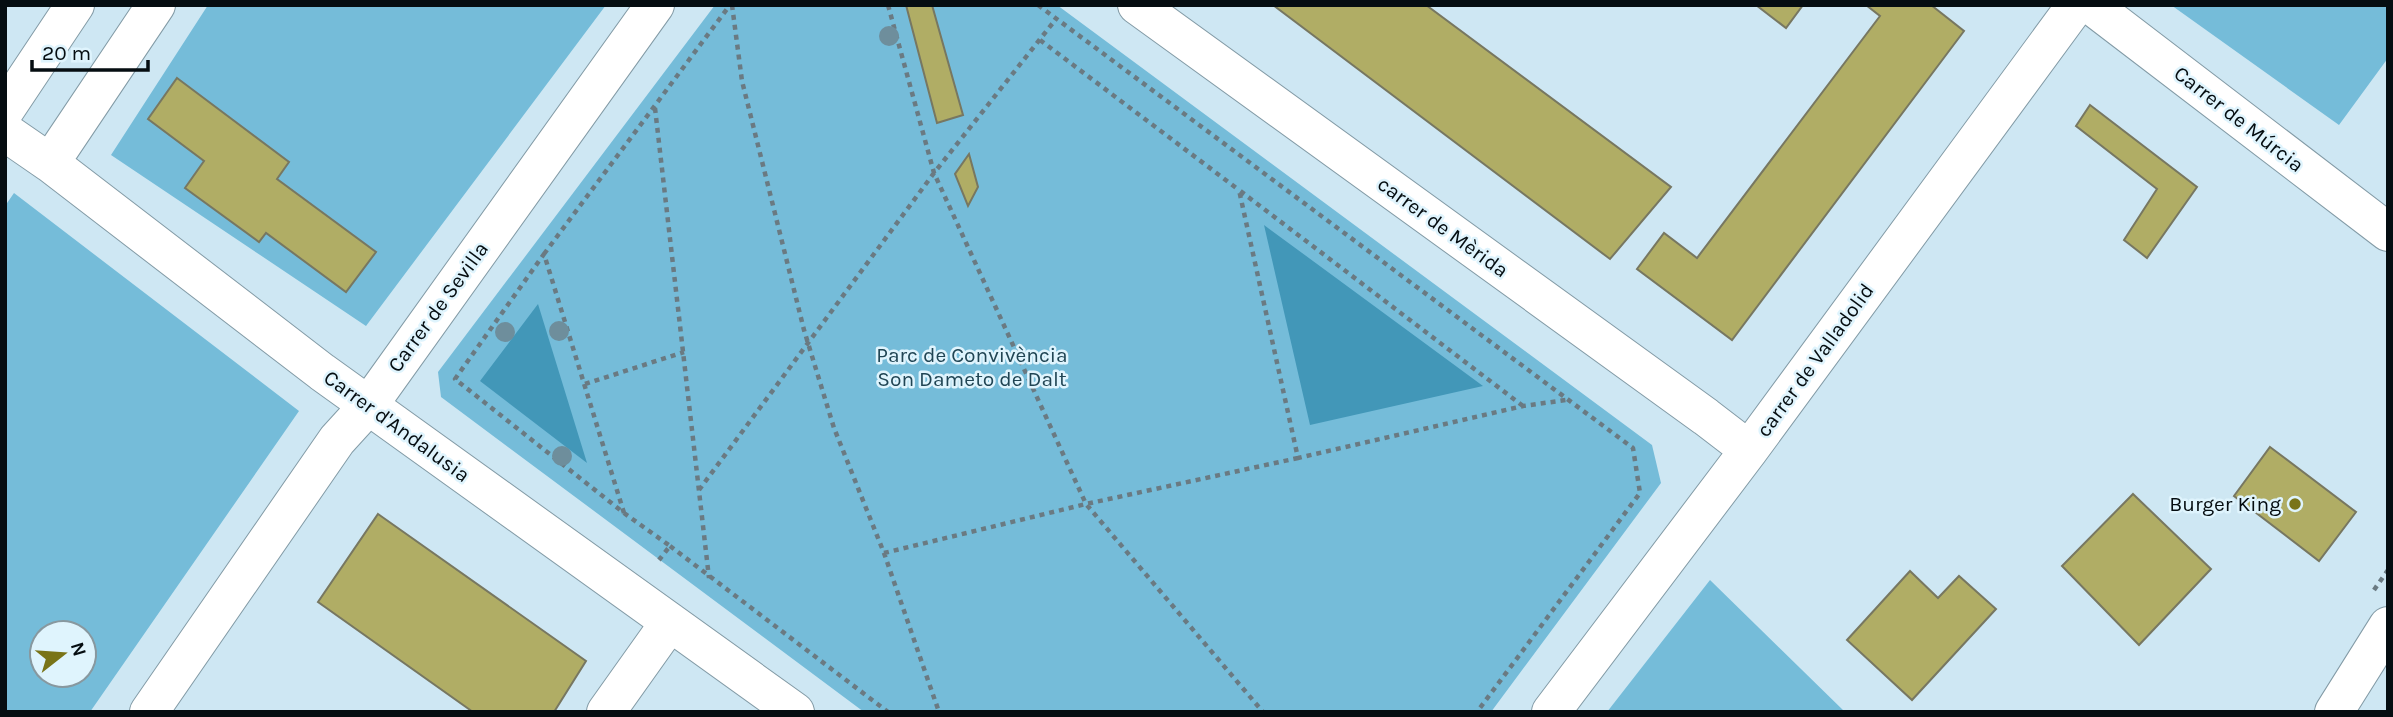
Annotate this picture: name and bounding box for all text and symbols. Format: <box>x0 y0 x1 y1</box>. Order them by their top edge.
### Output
scale bar <box>32 28 147 72</box>
text: 20 m <box>42 41 91 65</box>
street label: Carrer de Múrcia <box>2169 61 2309 177</box>
street label: carrer de Mèrida <box>1373 172 1513 282</box>
street label: Carrer de Sevilla <box>383 237 493 377</box>
street label: carrer de Valladolid <box>1751 279 1879 441</box>
park label: Parc de Convivència Son Dameto de Dalt <box>876 343 1068 391</box>
street label: Carrer d'Andalusia <box>319 365 475 487</box>
place label: Burger King <box>2169 492 2281 516</box>
marker: Burger King <box>2287 496 2303 512</box>
north arrow <box>28 619 98 689</box>
text: N <box>66 640 91 659</box>

